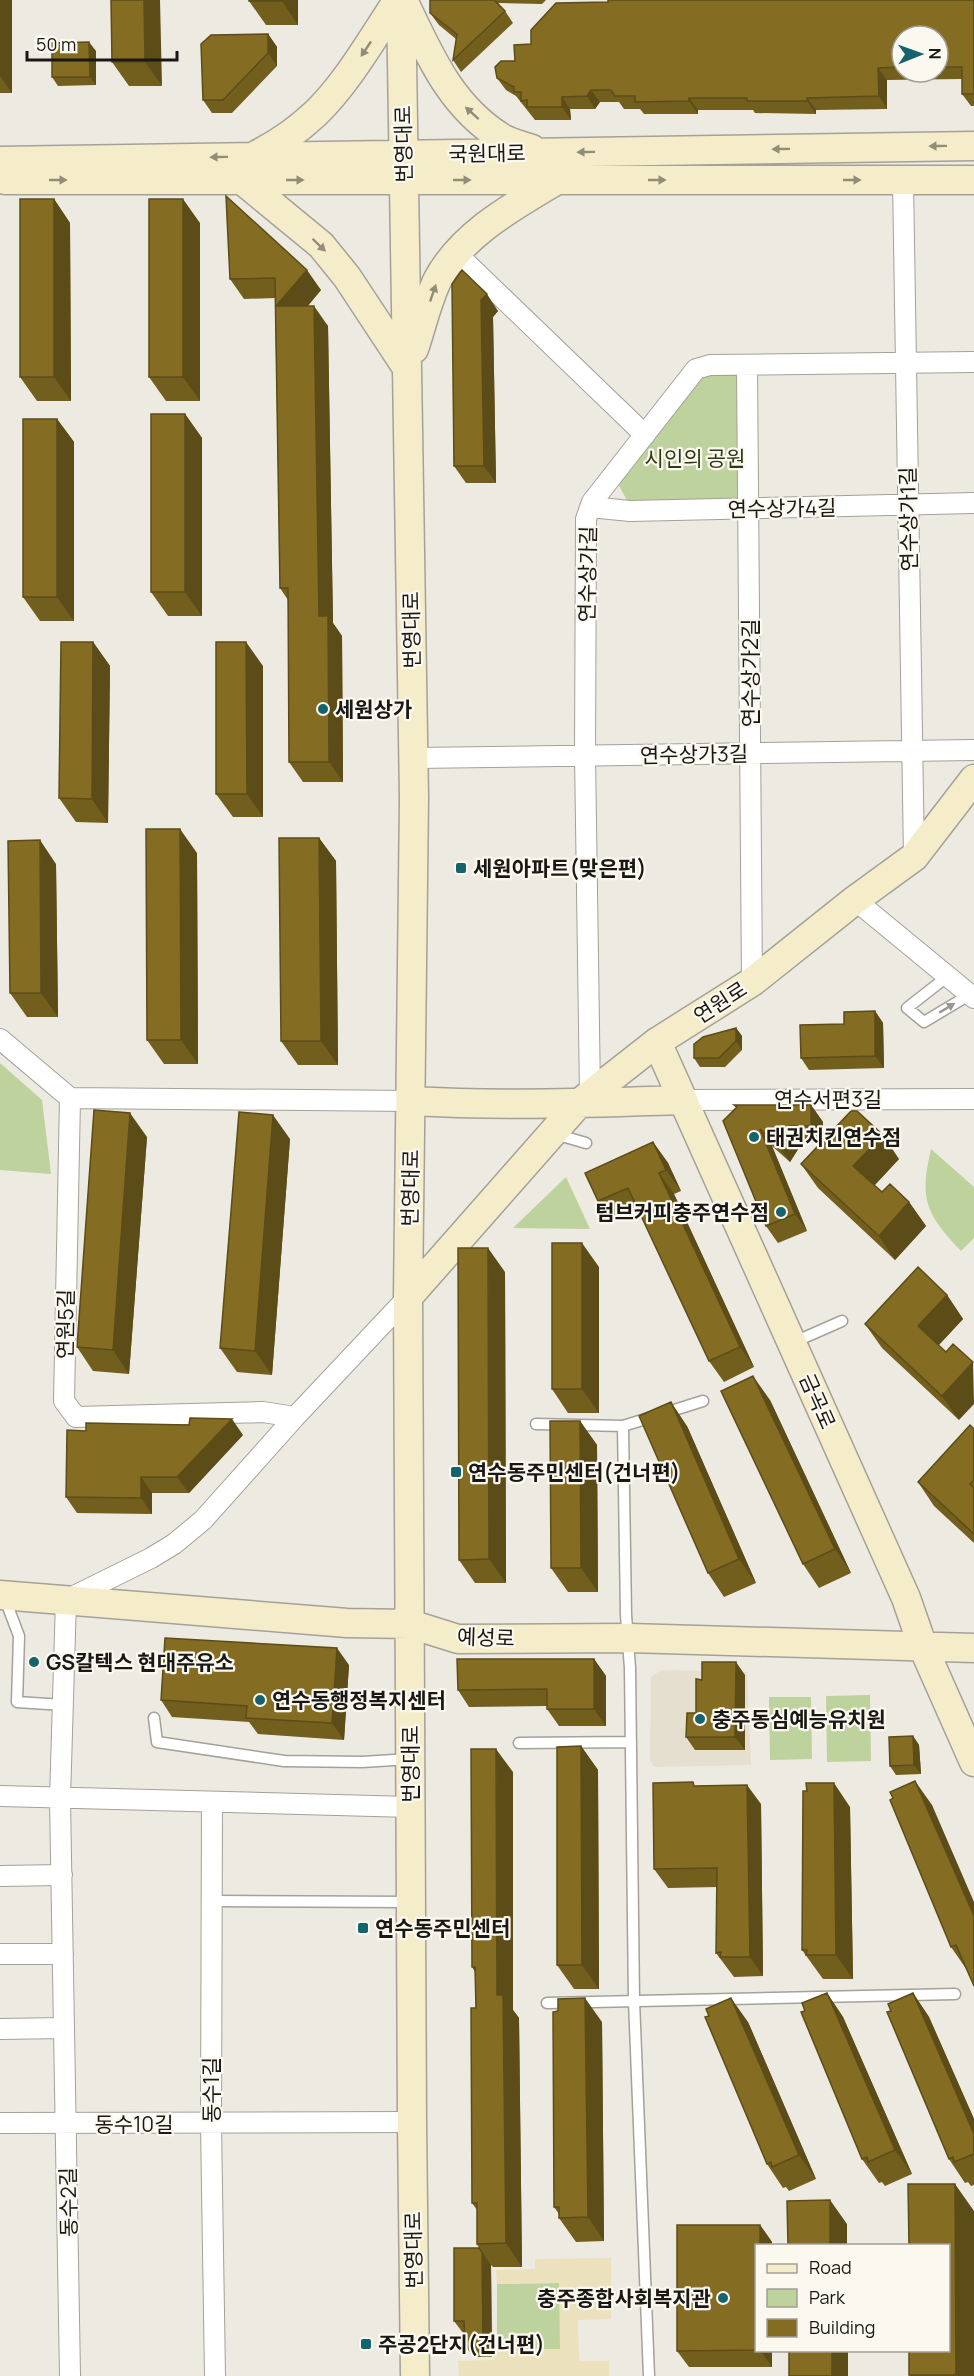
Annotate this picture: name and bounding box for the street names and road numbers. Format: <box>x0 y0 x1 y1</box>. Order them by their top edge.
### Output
street label: 번영대로 <box>388 105 418 183</box>
street label: 국원대로 <box>448 138 526 168</box>
street label: 연수상가1길 <box>893 466 923 572</box>
street label: 연수상가4길 <box>727 493 837 523</box>
street label: 연수상가길 <box>572 525 602 623</box>
street label: 번영대로 <box>396 591 426 669</box>
street label: 연수상가2길 <box>736 619 764 727</box>
street label: 연수상가3길 <box>640 739 748 769</box>
street label: 연원로 <box>688 974 752 1030</box>
street label: 연수서편3길 <box>774 1085 882 1113</box>
street label: 번영대로 <box>395 1149 425 1227</box>
street label: 연원5길 <box>50 1289 80 1359</box>
street label: 금곡로 <box>793 1369 843 1433</box>
street label: 예성로 <box>457 1622 515 1652</box>
street label: 번영대로 <box>396 1725 424 1803</box>
street label: 동수1길 <box>197 2057 225 2123</box>
street label: 동수10길 <box>95 2110 173 2138</box>
street label: 동수2길 <box>53 2167 83 2237</box>
street label: 번영대로 <box>398 2211 428 2289</box>

